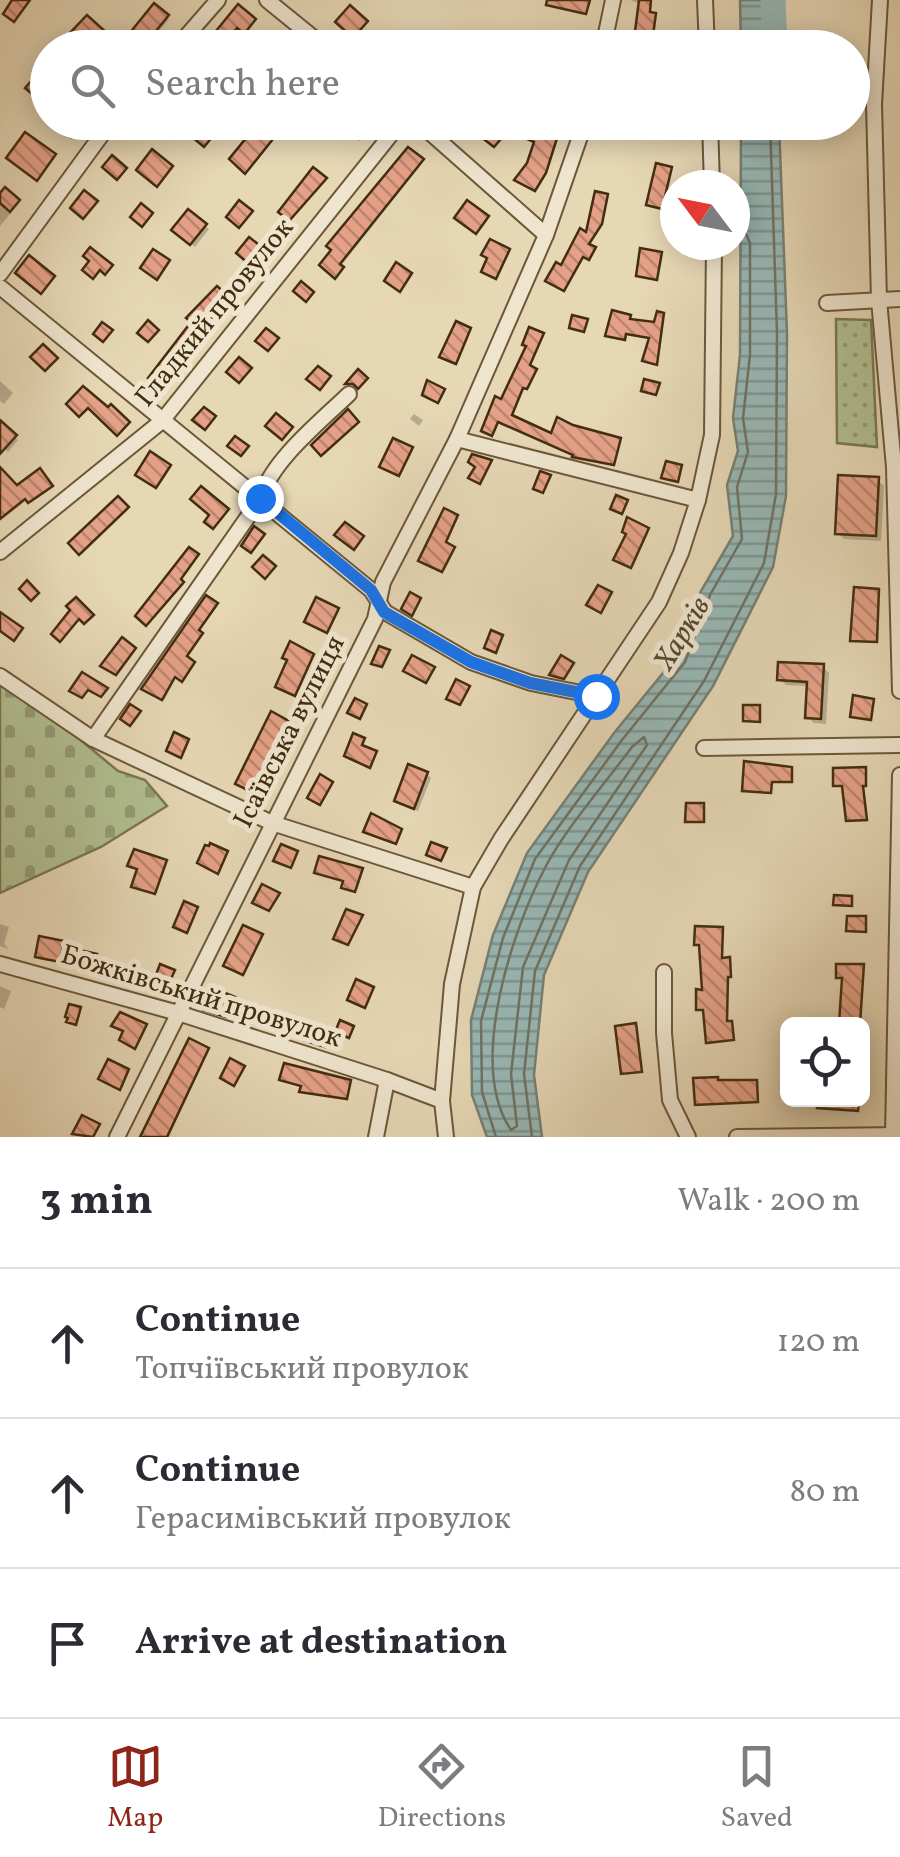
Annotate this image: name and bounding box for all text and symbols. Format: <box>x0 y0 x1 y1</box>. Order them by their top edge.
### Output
search box <box>30 30 870 140</box>
icon: search <box>65 58 120 113</box>
text: Search here <box>145 59 340 112</box>
north arrow <box>660 170 750 260</box>
street label: Гладкий провулок <box>127 210 303 416</box>
route end <box>238 476 284 522</box>
water label: Харків <box>644 589 722 680</box>
street label: Ісаївська вулиця <box>225 629 355 835</box>
route start <box>574 674 620 720</box>
street label: Божківський провулок <box>56 936 346 1058</box>
map controls <box>780 1017 870 1107</box>
button: locate <box>780 1017 870 1107</box>
text: 3 min <box>40 1173 153 1232</box>
text: Walk · 200 m <box>677 1180 860 1224</box>
text: Continue <box>135 1295 300 1348</box>
icon: ahead <box>40 1316 95 1371</box>
text: 120 m <box>777 1321 860 1365</box>
text: Топчіївський провулок <box>135 1348 469 1392</box>
text: Continue <box>135 1445 300 1498</box>
icon: ahead <box>40 1466 95 1521</box>
text: 80 m <box>790 1471 860 1515</box>
text: Герасимівський провулок <box>135 1498 511 1542</box>
icon: arrive <box>40 1616 95 1671</box>
text: Arrive at destination <box>135 1617 508 1670</box>
tab: Map <box>107 1739 163 1838</box>
tab: Directions <box>378 1739 506 1838</box>
tab: Saved <box>721 1739 793 1838</box>

